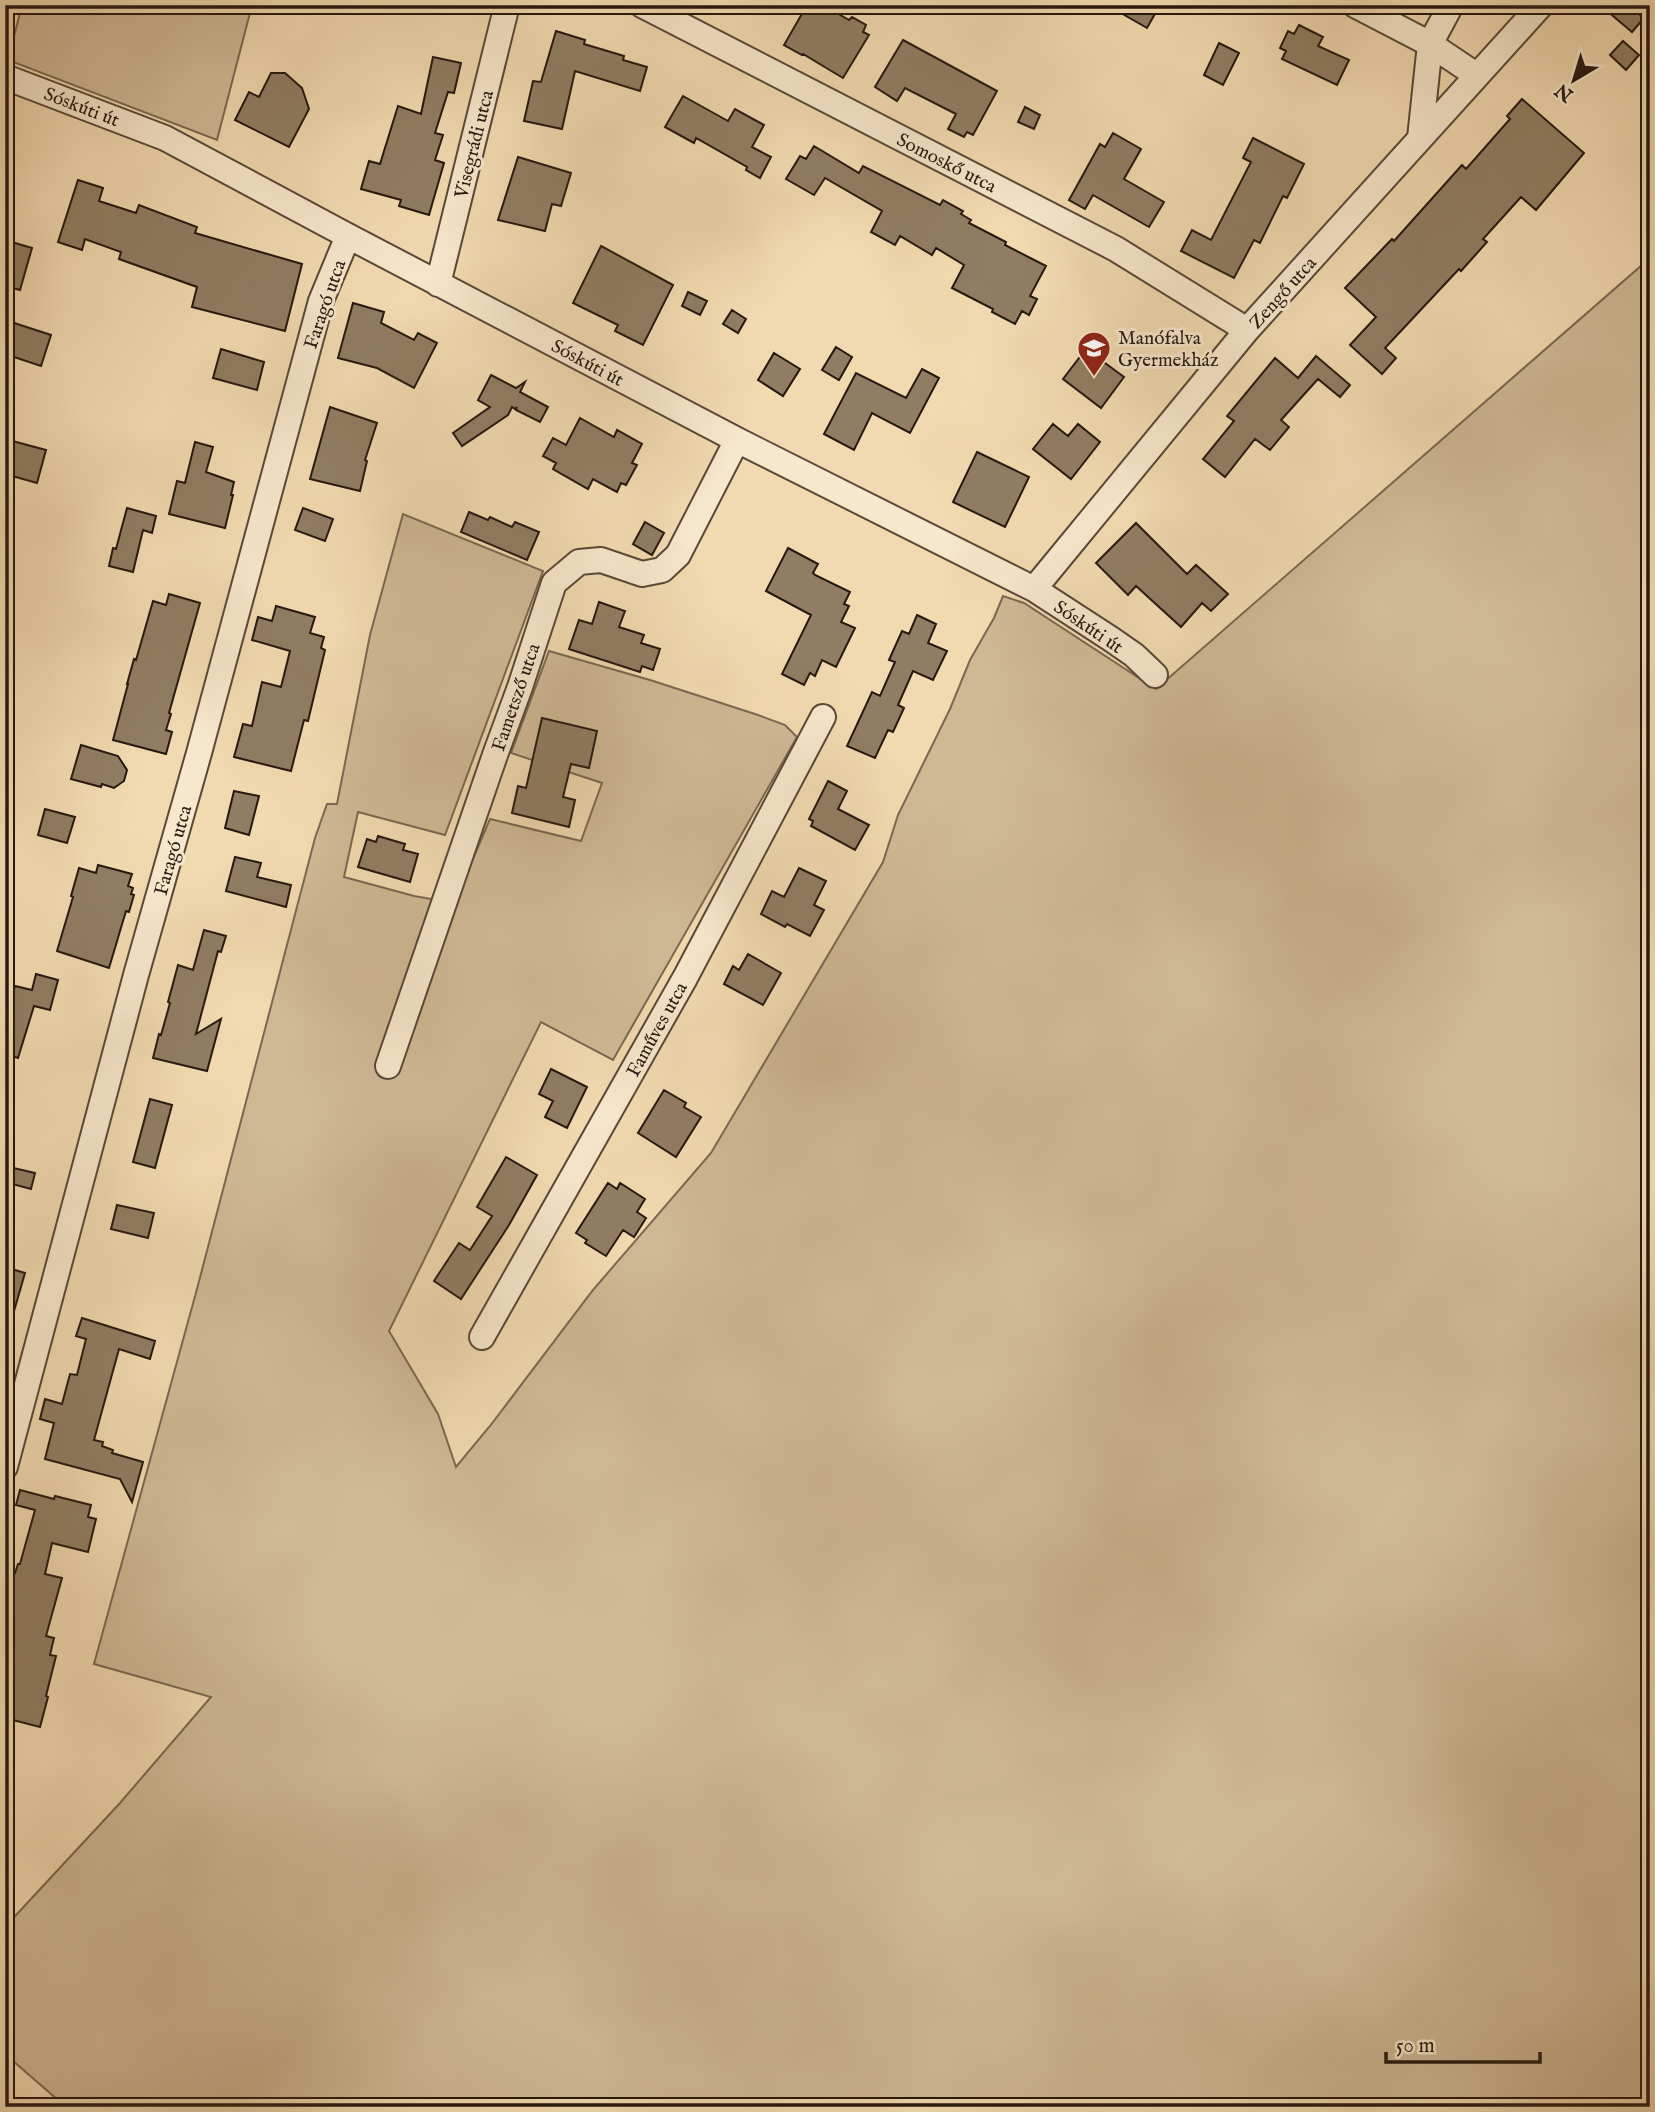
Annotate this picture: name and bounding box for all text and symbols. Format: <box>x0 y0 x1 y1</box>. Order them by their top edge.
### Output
north arrow <box>1540 46 1610 116</box>
text: N <box>1550 77 1579 107</box>
street label: Sóskúti út <box>40 83 123 133</box>
street label: Visegrádi utca <box>450 87 500 202</box>
street label: Somoskő utca <box>892 128 1001 199</box>
street label: Zengő utca <box>1245 251 1323 335</box>
street label: Faragó utca <box>299 256 353 352</box>
place label: Manófalva Gyermekház <box>1118 327 1219 373</box>
school or university icon: Manófalva Gyermekház <box>1075 329 1113 378</box>
street label: Sóskúti út <box>547 335 628 393</box>
street label: Sóskúti út <box>1049 596 1128 660</box>
street label: Fametsző utca <box>487 640 547 755</box>
street label: Faragó utca <box>150 802 198 898</box>
street label: Faműves utca <box>622 978 694 1082</box>
scale bar <box>1386 2021 1540 2065</box>
text: 50 m <box>1396 2033 1435 2060</box>

